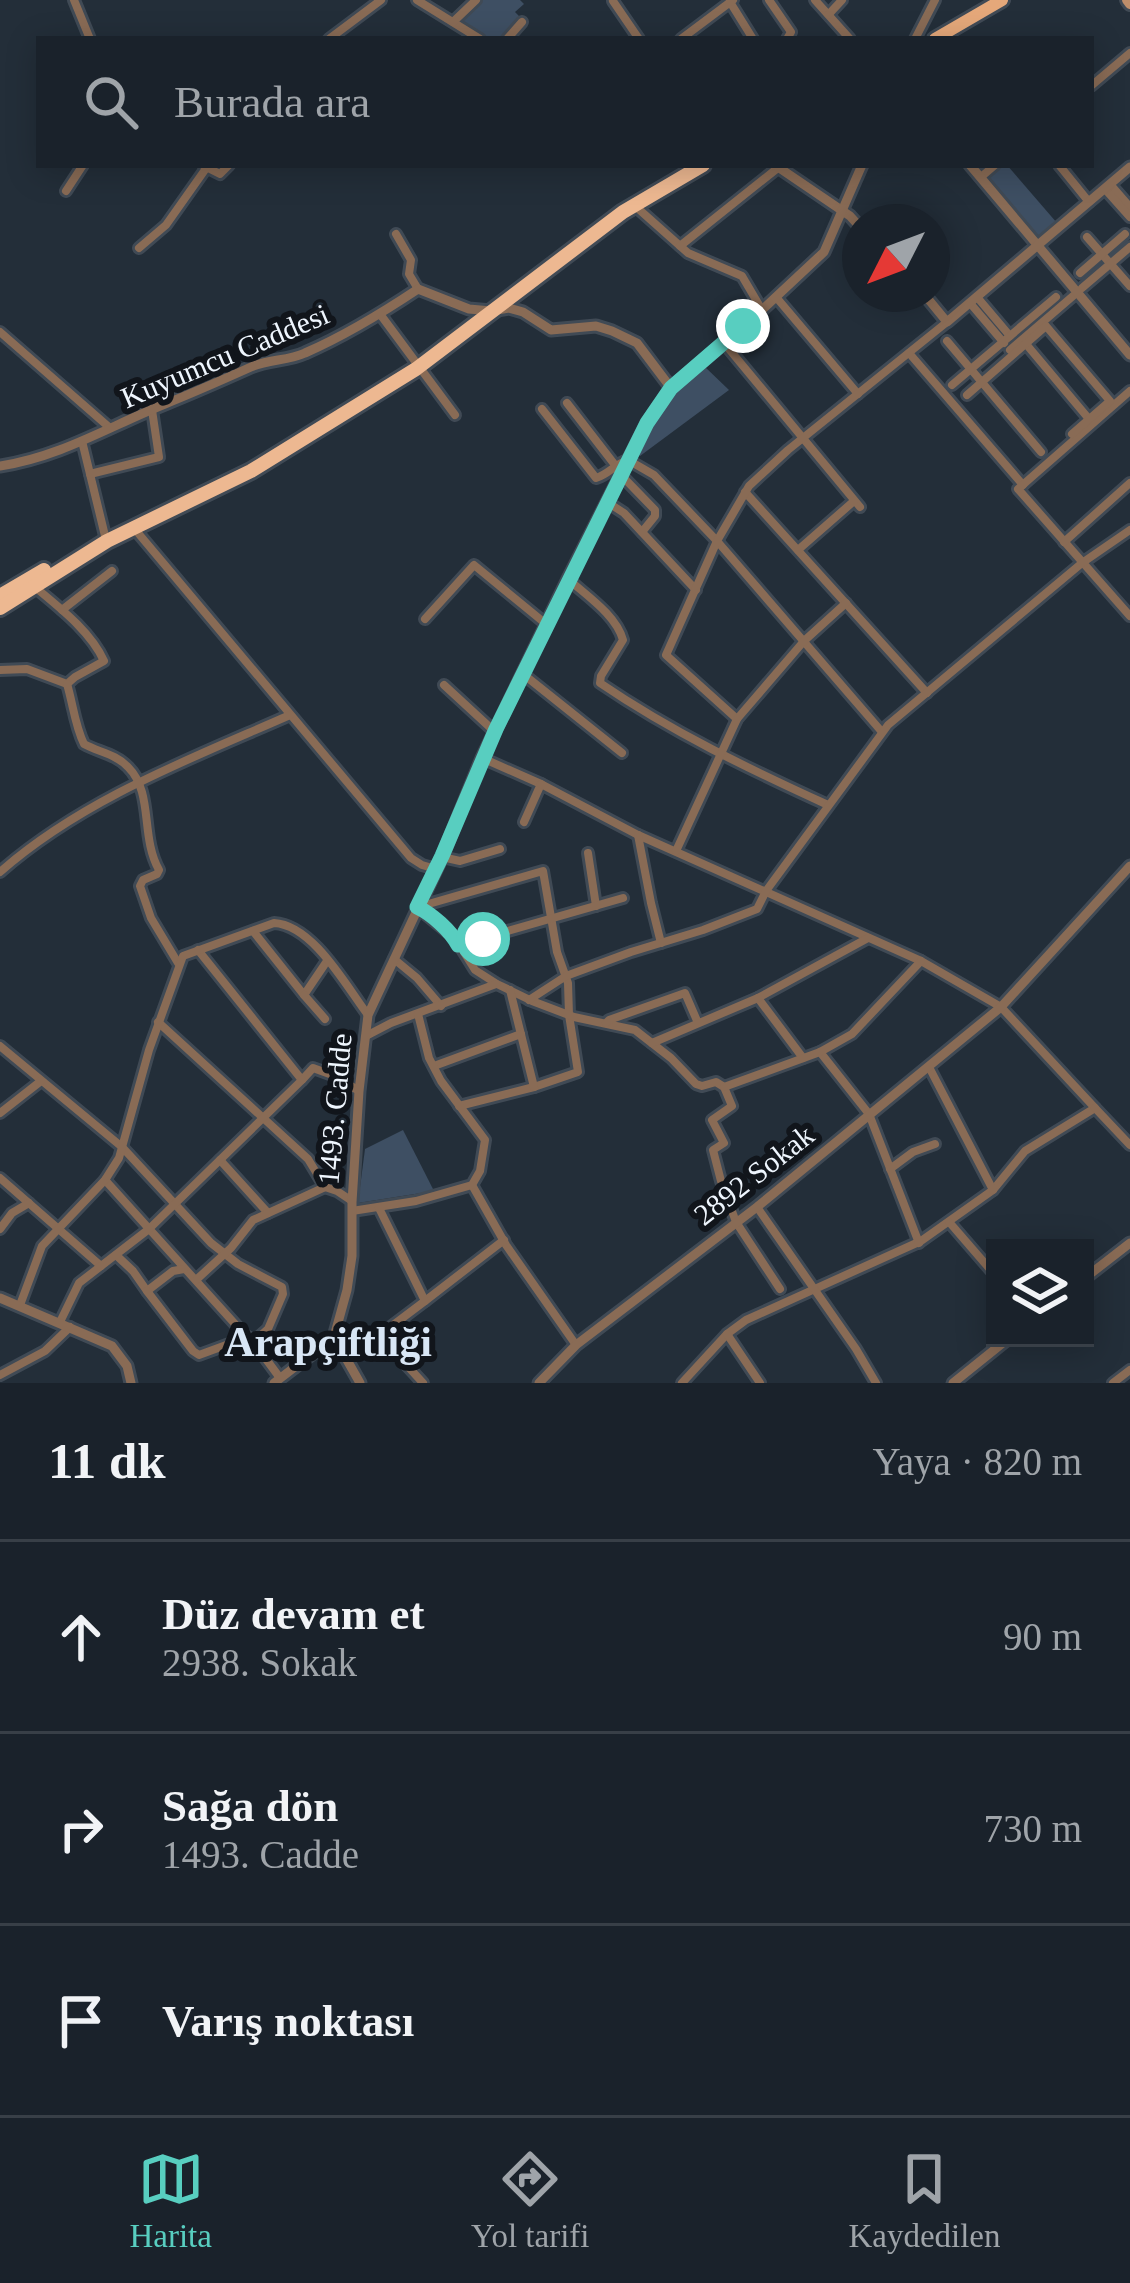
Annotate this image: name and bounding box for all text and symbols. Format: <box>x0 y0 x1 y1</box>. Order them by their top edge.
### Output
search box <box>36 36 1094 168</box>
icon: search <box>78 69 144 135</box>
text: Burada ara <box>174 77 370 127</box>
north arrow <box>842 204 950 312</box>
street label: Kuyumcu Caddesi <box>116 297 334 414</box>
route end <box>716 299 770 353</box>
route start <box>456 912 510 966</box>
street label: 1493. Cadde <box>311 1032 358 1186</box>
street label: 2892 Sokak <box>687 1118 820 1231</box>
map controls <box>986 1239 1094 1347</box>
button: layers <box>986 1239 1094 1347</box>
district label: Arapçiftliği <box>224 1319 432 1365</box>
text: 11 dk <box>48 1433 166 1489</box>
text: Yaya · 820 m <box>873 1440 1082 1483</box>
text: Düz devam et <box>162 1589 424 1639</box>
icon: ahead <box>48 1604 114 1670</box>
text: 90 m <box>1003 1615 1082 1658</box>
text: 2938. Sokak <box>162 1641 357 1684</box>
text: Sağa dön <box>162 1781 338 1831</box>
icon: right <box>48 1796 114 1862</box>
text: 730 m <box>983 1807 1082 1850</box>
text: 1493. Cadde <box>162 1833 359 1876</box>
icon: arrive <box>48 1988 114 2054</box>
text: Varış noktası <box>162 1996 414 2046</box>
tab: Harita <box>129 2146 212 2255</box>
tab: Yol tarifi <box>471 2146 589 2255</box>
tab: Kaydedilen <box>848 2146 1001 2255</box>

